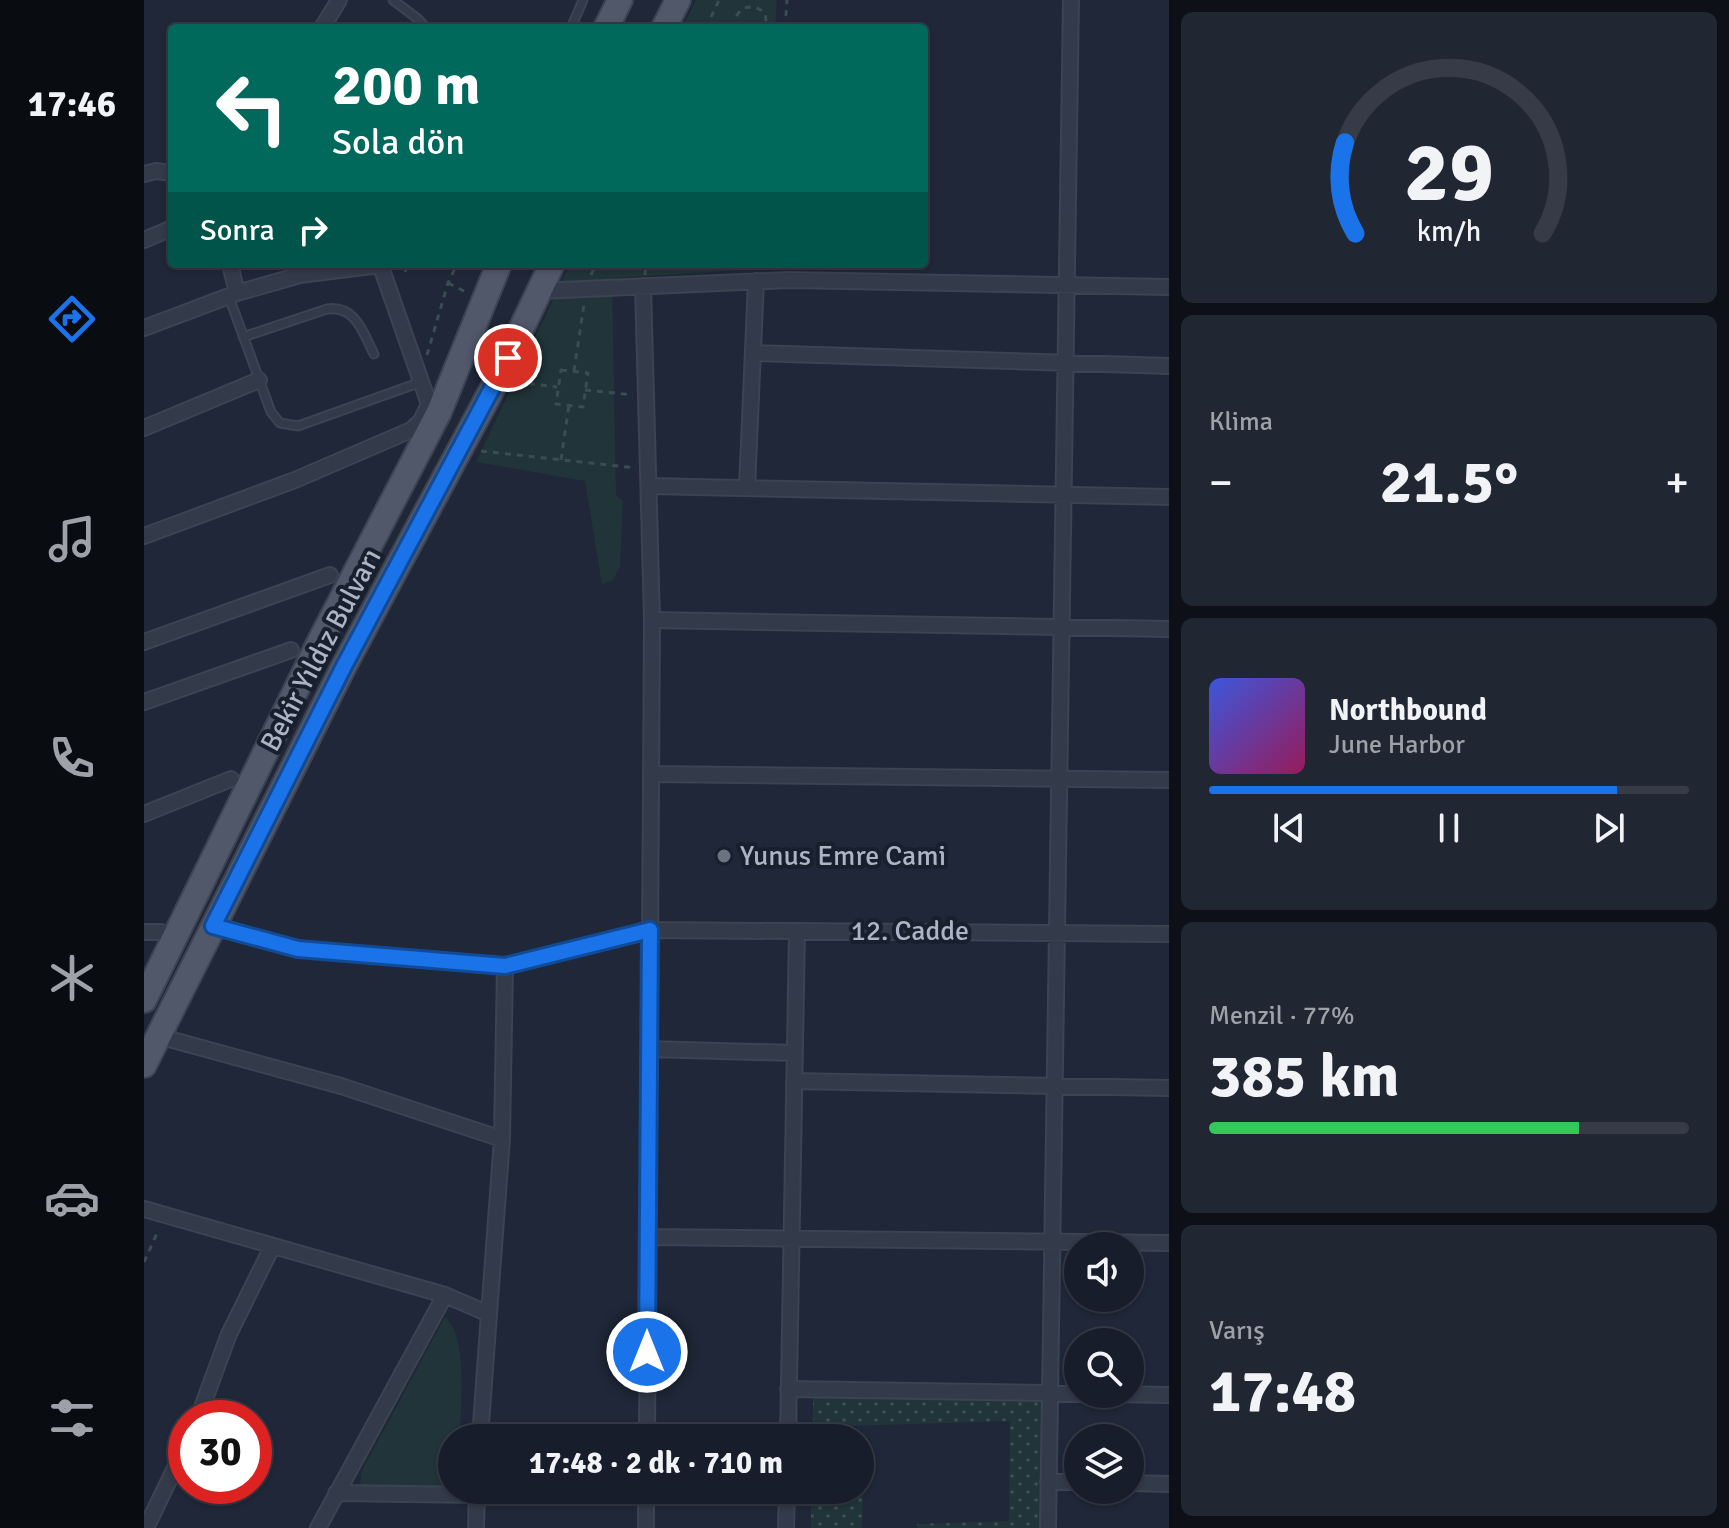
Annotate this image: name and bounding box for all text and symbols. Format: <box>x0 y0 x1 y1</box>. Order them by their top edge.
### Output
text: 200 m <box>332 51 480 120</box>
icon: left <box>200 56 304 160</box>
text: 17:46 <box>28 82 116 127</box>
text: Sola dön <box>332 120 465 165</box>
text: 29 <box>1404 121 1494 223</box>
icon: right <box>291 208 335 252</box>
text: Sonra <box>200 212 275 249</box>
text: km/h <box>1417 214 1481 249</box>
icon: directions <box>44 291 100 347</box>
pin <box>474 324 542 392</box>
icon: arrive <box>486 336 530 380</box>
text: Klima <box>1209 406 1273 438</box>
text: 21.5° <box>1380 446 1518 520</box>
text: − <box>1209 456 1233 510</box>
text: + <box>1665 456 1689 510</box>
icon: music <box>44 511 100 567</box>
street label: Bekir Yıldız Bulvarı <box>253 543 389 757</box>
text: Northbound <box>1329 692 1487 729</box>
text: June Harbor <box>1329 729 1465 761</box>
icon: phone <box>44 730 100 786</box>
icon: previous <box>1267 806 1311 850</box>
icon: pause <box>1427 806 1471 850</box>
icon: next <box>1587 806 1631 850</box>
place label: Yunus Emre Cami <box>740 839 946 873</box>
marker: Yunus Emre Cami <box>715 847 733 865</box>
street label: 12. Cadde <box>851 914 969 948</box>
icon: climate <box>44 950 100 1006</box>
text: Menzil · 77% <box>1209 1000 1354 1032</box>
text: 385 km <box>1209 1040 1399 1114</box>
icon: car <box>44 1170 100 1226</box>
map controls <box>1064 1232 1144 1504</box>
button: sound <box>1064 1232 1144 1312</box>
position arrow <box>605 1310 689 1394</box>
text: Varış <box>1209 1315 1265 1347</box>
button: search <box>1064 1328 1144 1408</box>
text: 17:48 <box>1209 1355 1356 1429</box>
icon: filters <box>44 1390 100 1446</box>
speed limit sign: 30 <box>168 1400 272 1504</box>
button: layers <box>1064 1424 1144 1504</box>
text: 17:48 · 2 dk · 710 m <box>529 1445 783 1482</box>

